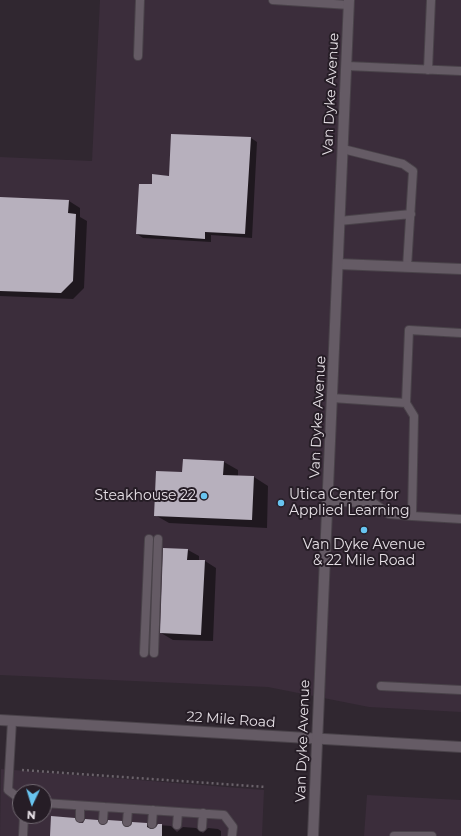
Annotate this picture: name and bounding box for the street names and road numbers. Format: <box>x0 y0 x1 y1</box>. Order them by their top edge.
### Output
street label: Van Dyke Avenue <box>319 32 343 156</box>
street label: Van Dyke Avenue <box>306 355 330 479</box>
street label: Van Dyke Avenue <box>292 679 314 803</box>
street label: 22 Mile Road <box>186 709 276 731</box>

